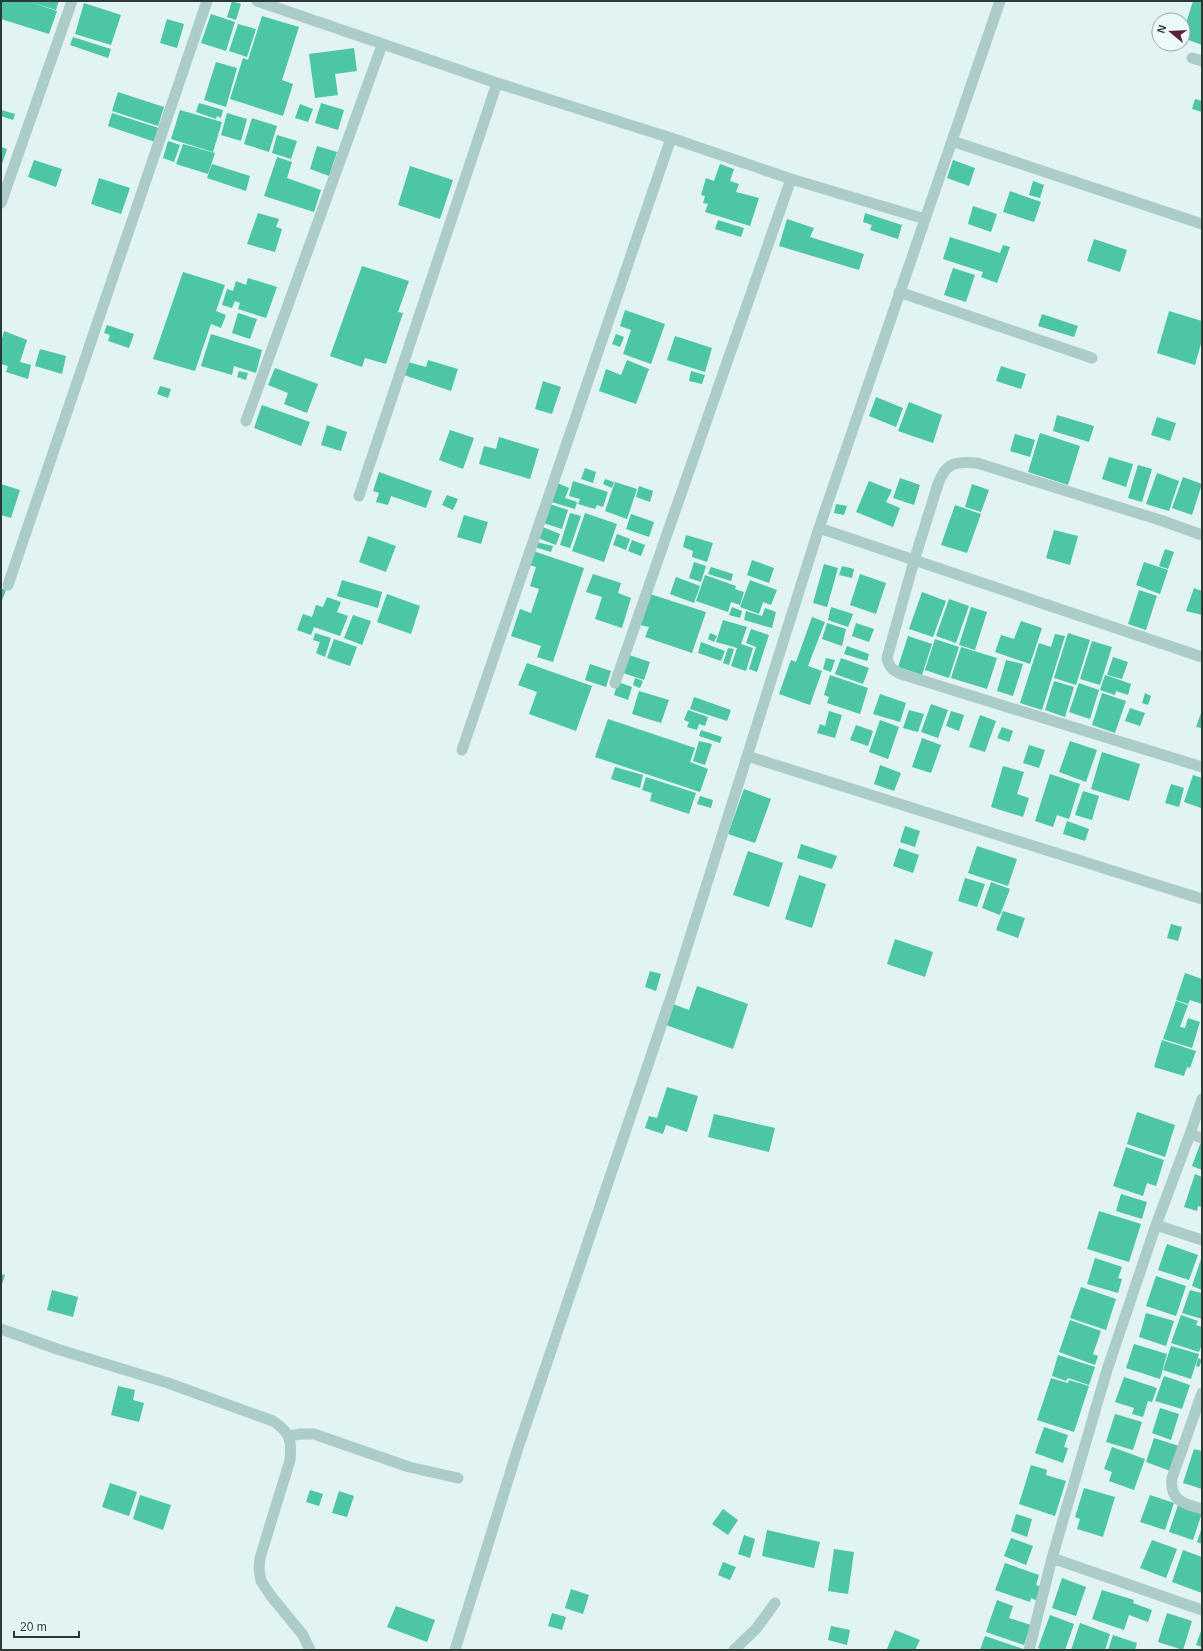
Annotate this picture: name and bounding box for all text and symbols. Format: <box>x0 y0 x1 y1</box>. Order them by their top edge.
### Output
north arrow <box>1151 12 1191 52</box>
text: N <box>1155 23 1168 35</box>
scale bar <box>14 1613 79 1639</box>
text: 20 m <box>20 1620 47 1634</box>

